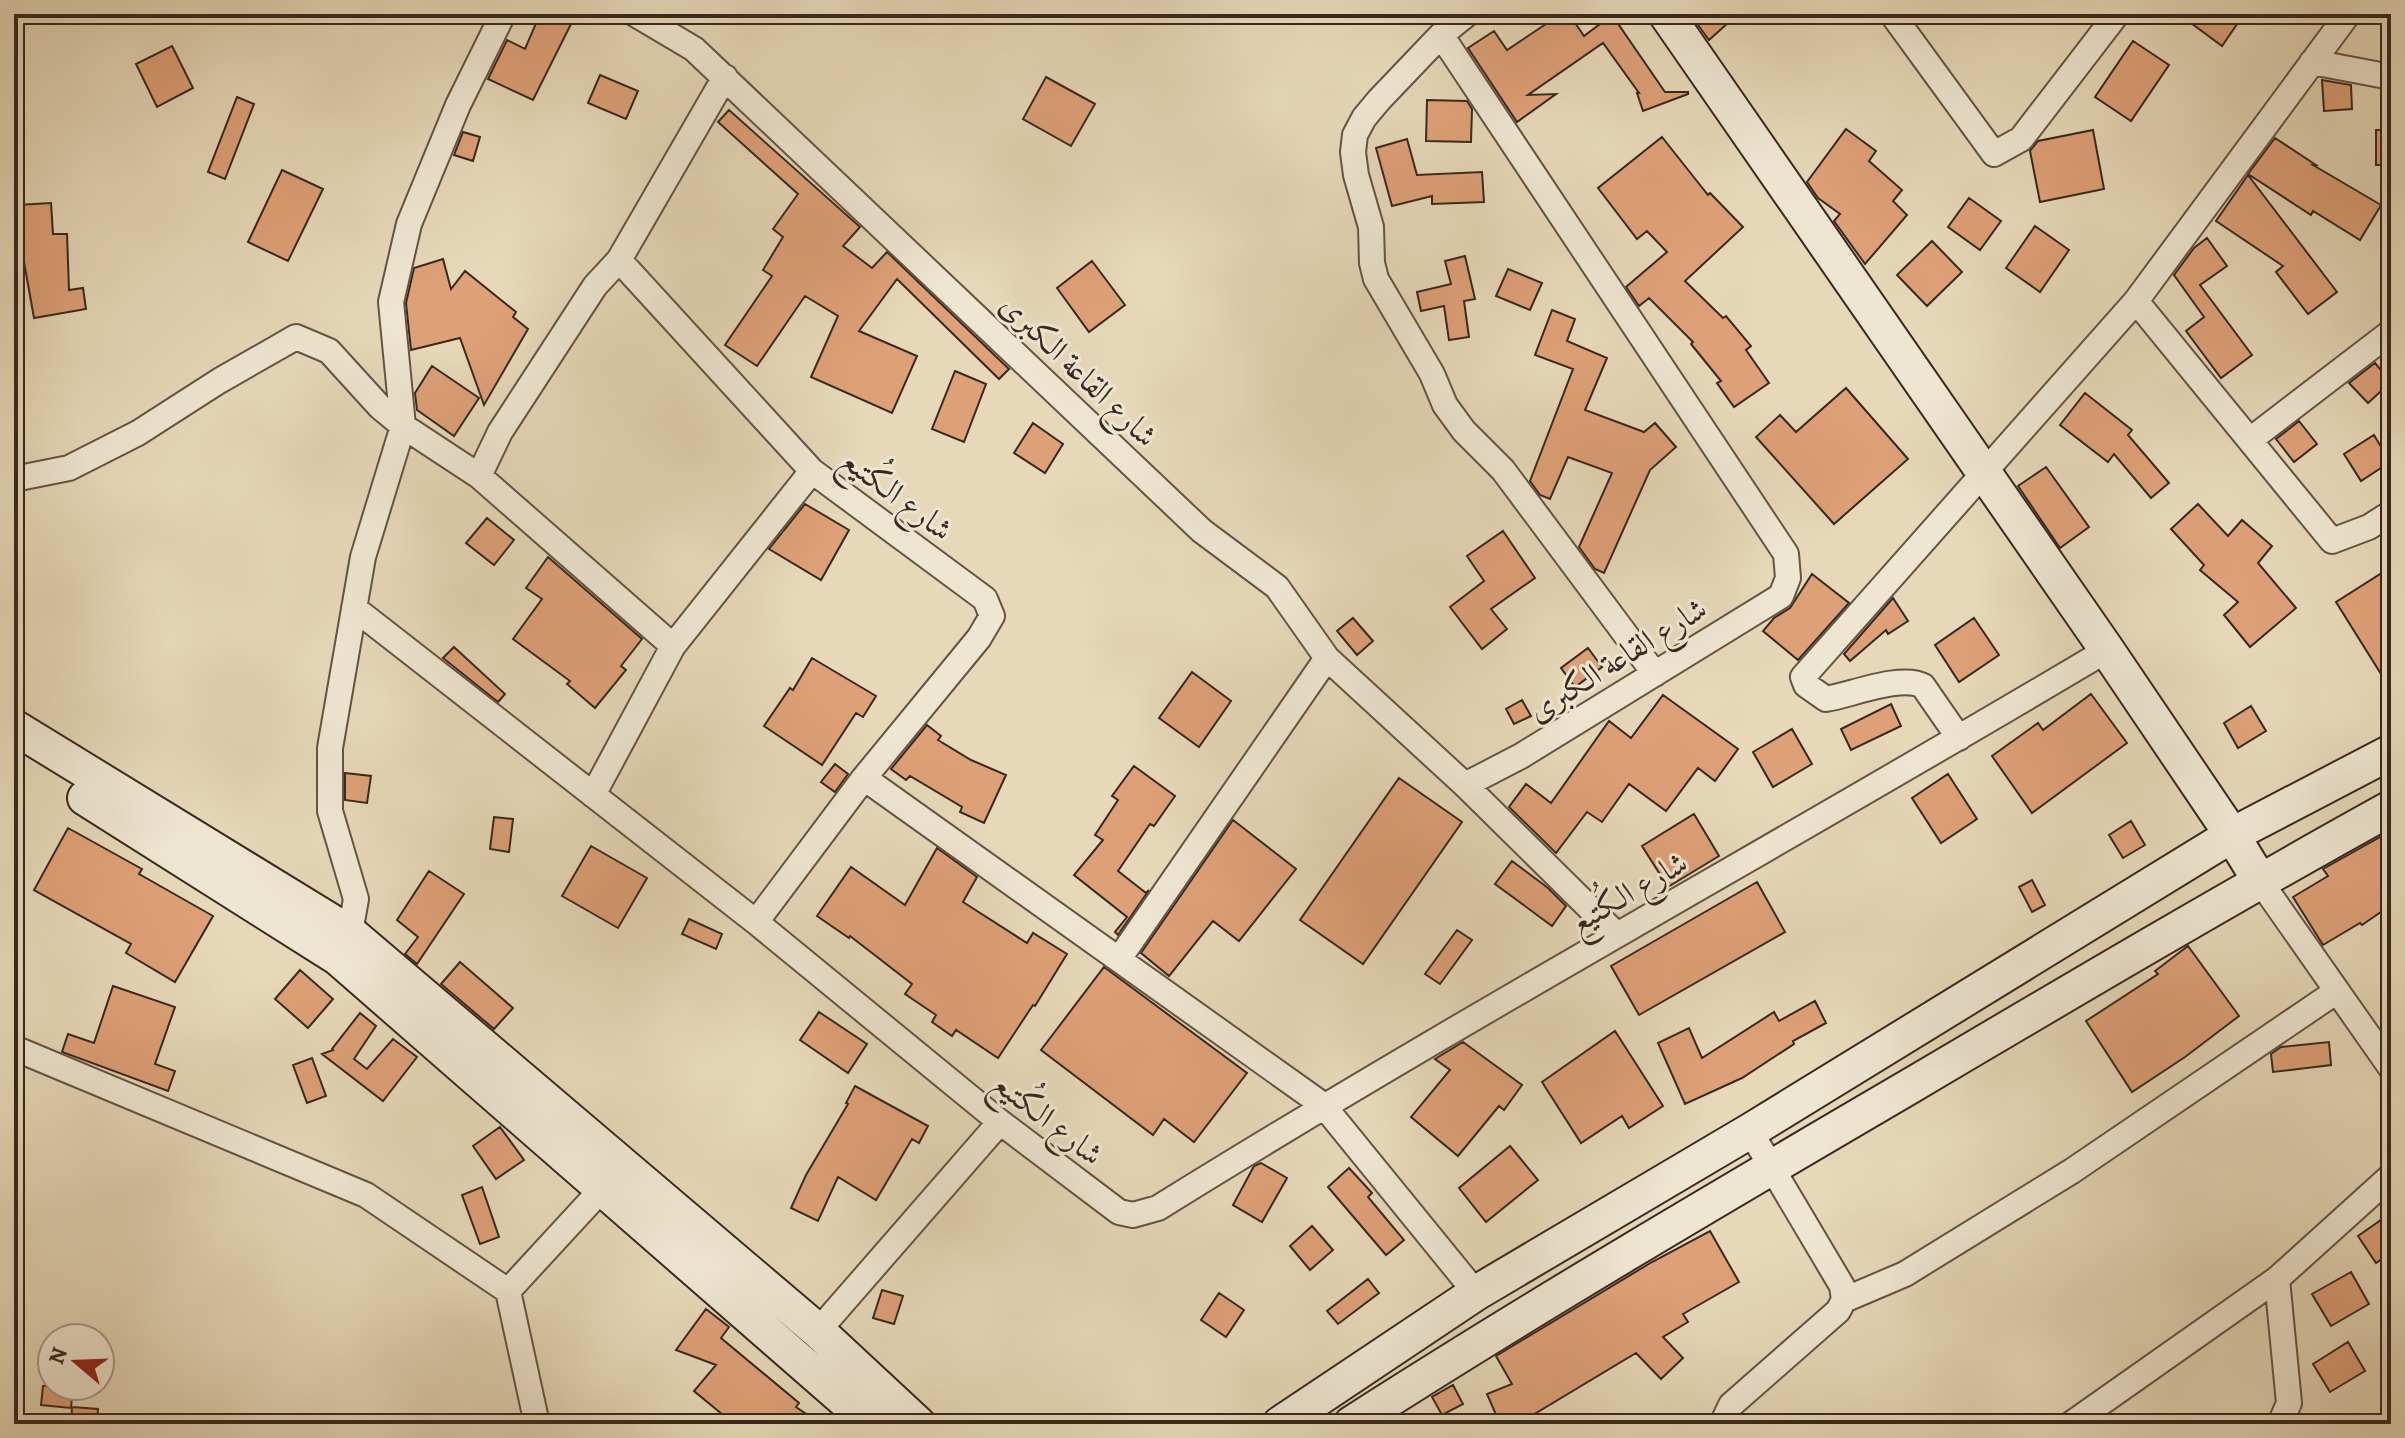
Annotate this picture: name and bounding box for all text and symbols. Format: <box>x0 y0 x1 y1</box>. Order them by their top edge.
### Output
street label: شارع القاعة الكبرى <box>987 283 1168 460</box>
street label: شارع الكُتيع <box>827 434 965 556</box>
street label: شارع القاعة الكبرى <box>1519 586 1718 736</box>
street label: شارع الكُتيع <box>1558 837 1699 950</box>
street label: شارع الكُتيع <box>979 1057 1115 1181</box>
north arrow <box>36 1322 116 1402</box>
text: N <box>41 1343 75 1368</box>

